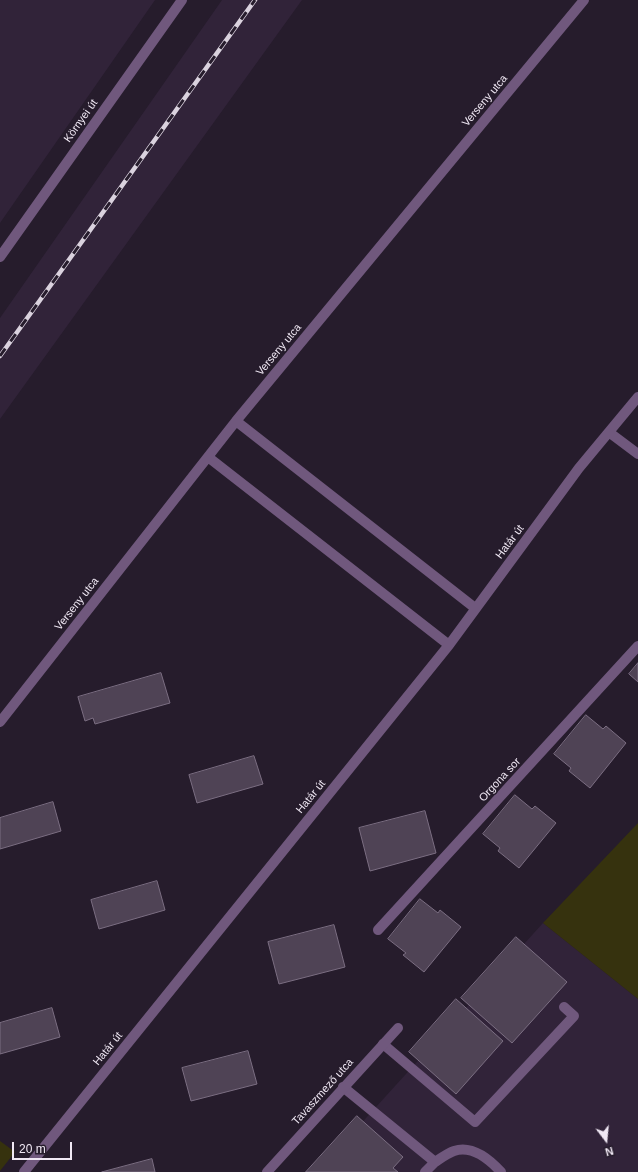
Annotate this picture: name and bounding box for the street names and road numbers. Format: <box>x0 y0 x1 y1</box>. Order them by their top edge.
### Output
street label: Verseny utca <box>460 72 510 130</box>
street label: Környei út <box>61 97 101 145</box>
street label: Verseny utca <box>254 321 304 379</box>
street label: Határ út <box>493 522 527 562</box>
street label: Verseny utca <box>52 575 102 633</box>
street label: Orgona sor <box>476 755 524 805</box>
street label: Határ út <box>294 778 328 816</box>
street label: Határ út <box>91 1030 125 1068</box>
street label: Tavaszmező utca <box>290 1056 356 1128</box>

